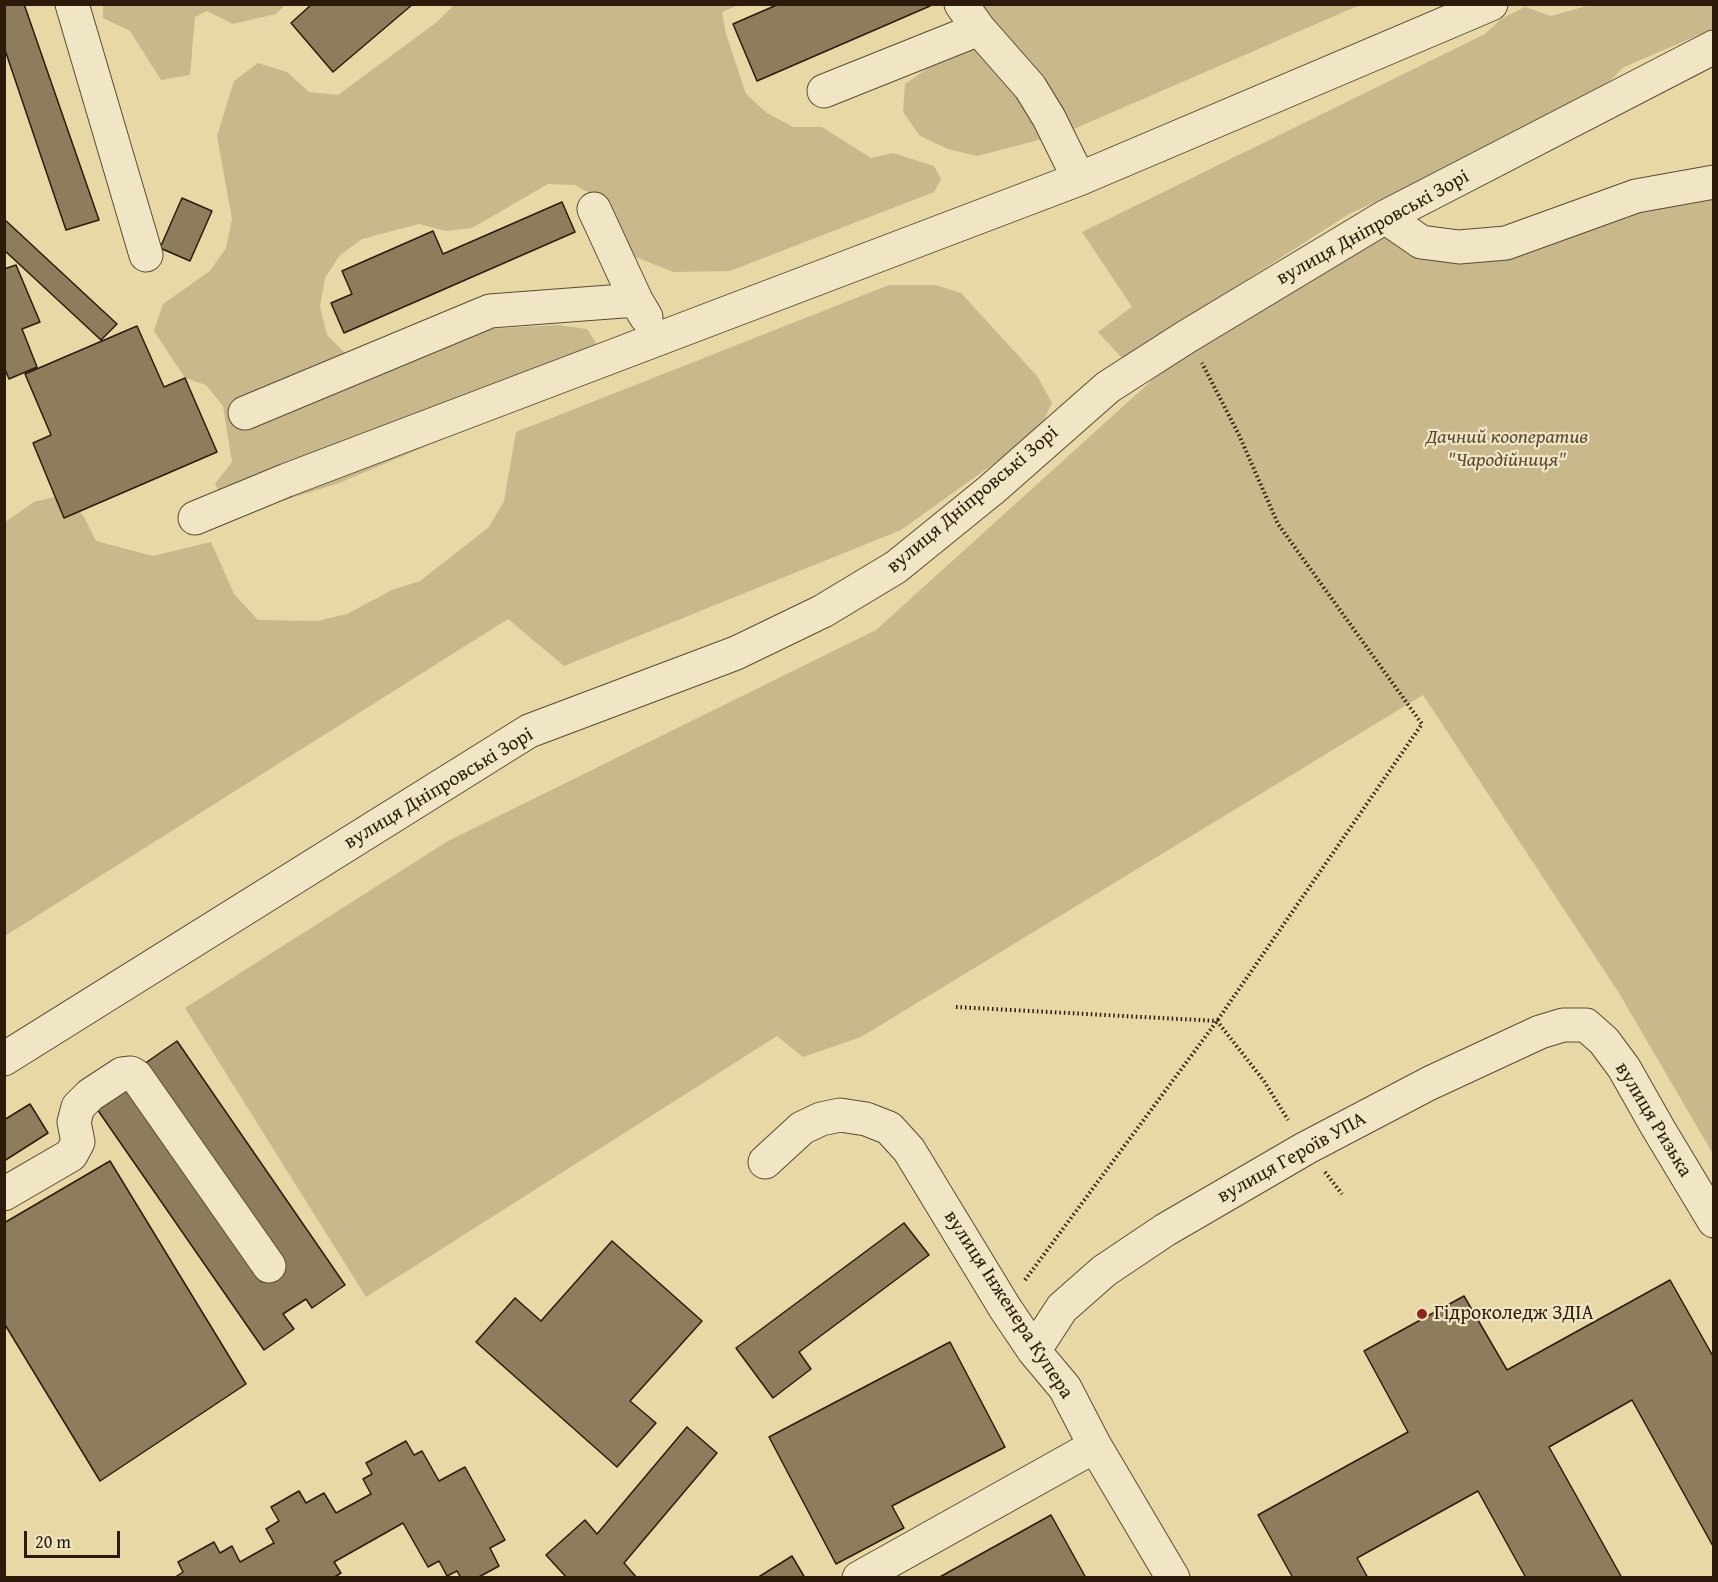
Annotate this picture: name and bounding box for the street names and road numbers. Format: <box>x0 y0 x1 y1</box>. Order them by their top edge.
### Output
street label: вулиця Дніпровські Зорі <box>1272 165 1474 291</box>
street label: вулиця Дніпровські Зорі <box>882 421 1064 579</box>
street label: вулиця Дніпровські Зорі <box>340 723 538 855</box>
street label: вулиця Ризька <box>1609 1058 1697 1182</box>
street label: вулиця Героїв УПА <box>1213 1107 1371 1209</box>
street label: вулиця Інженера Купера <box>938 1206 1078 1404</box>

